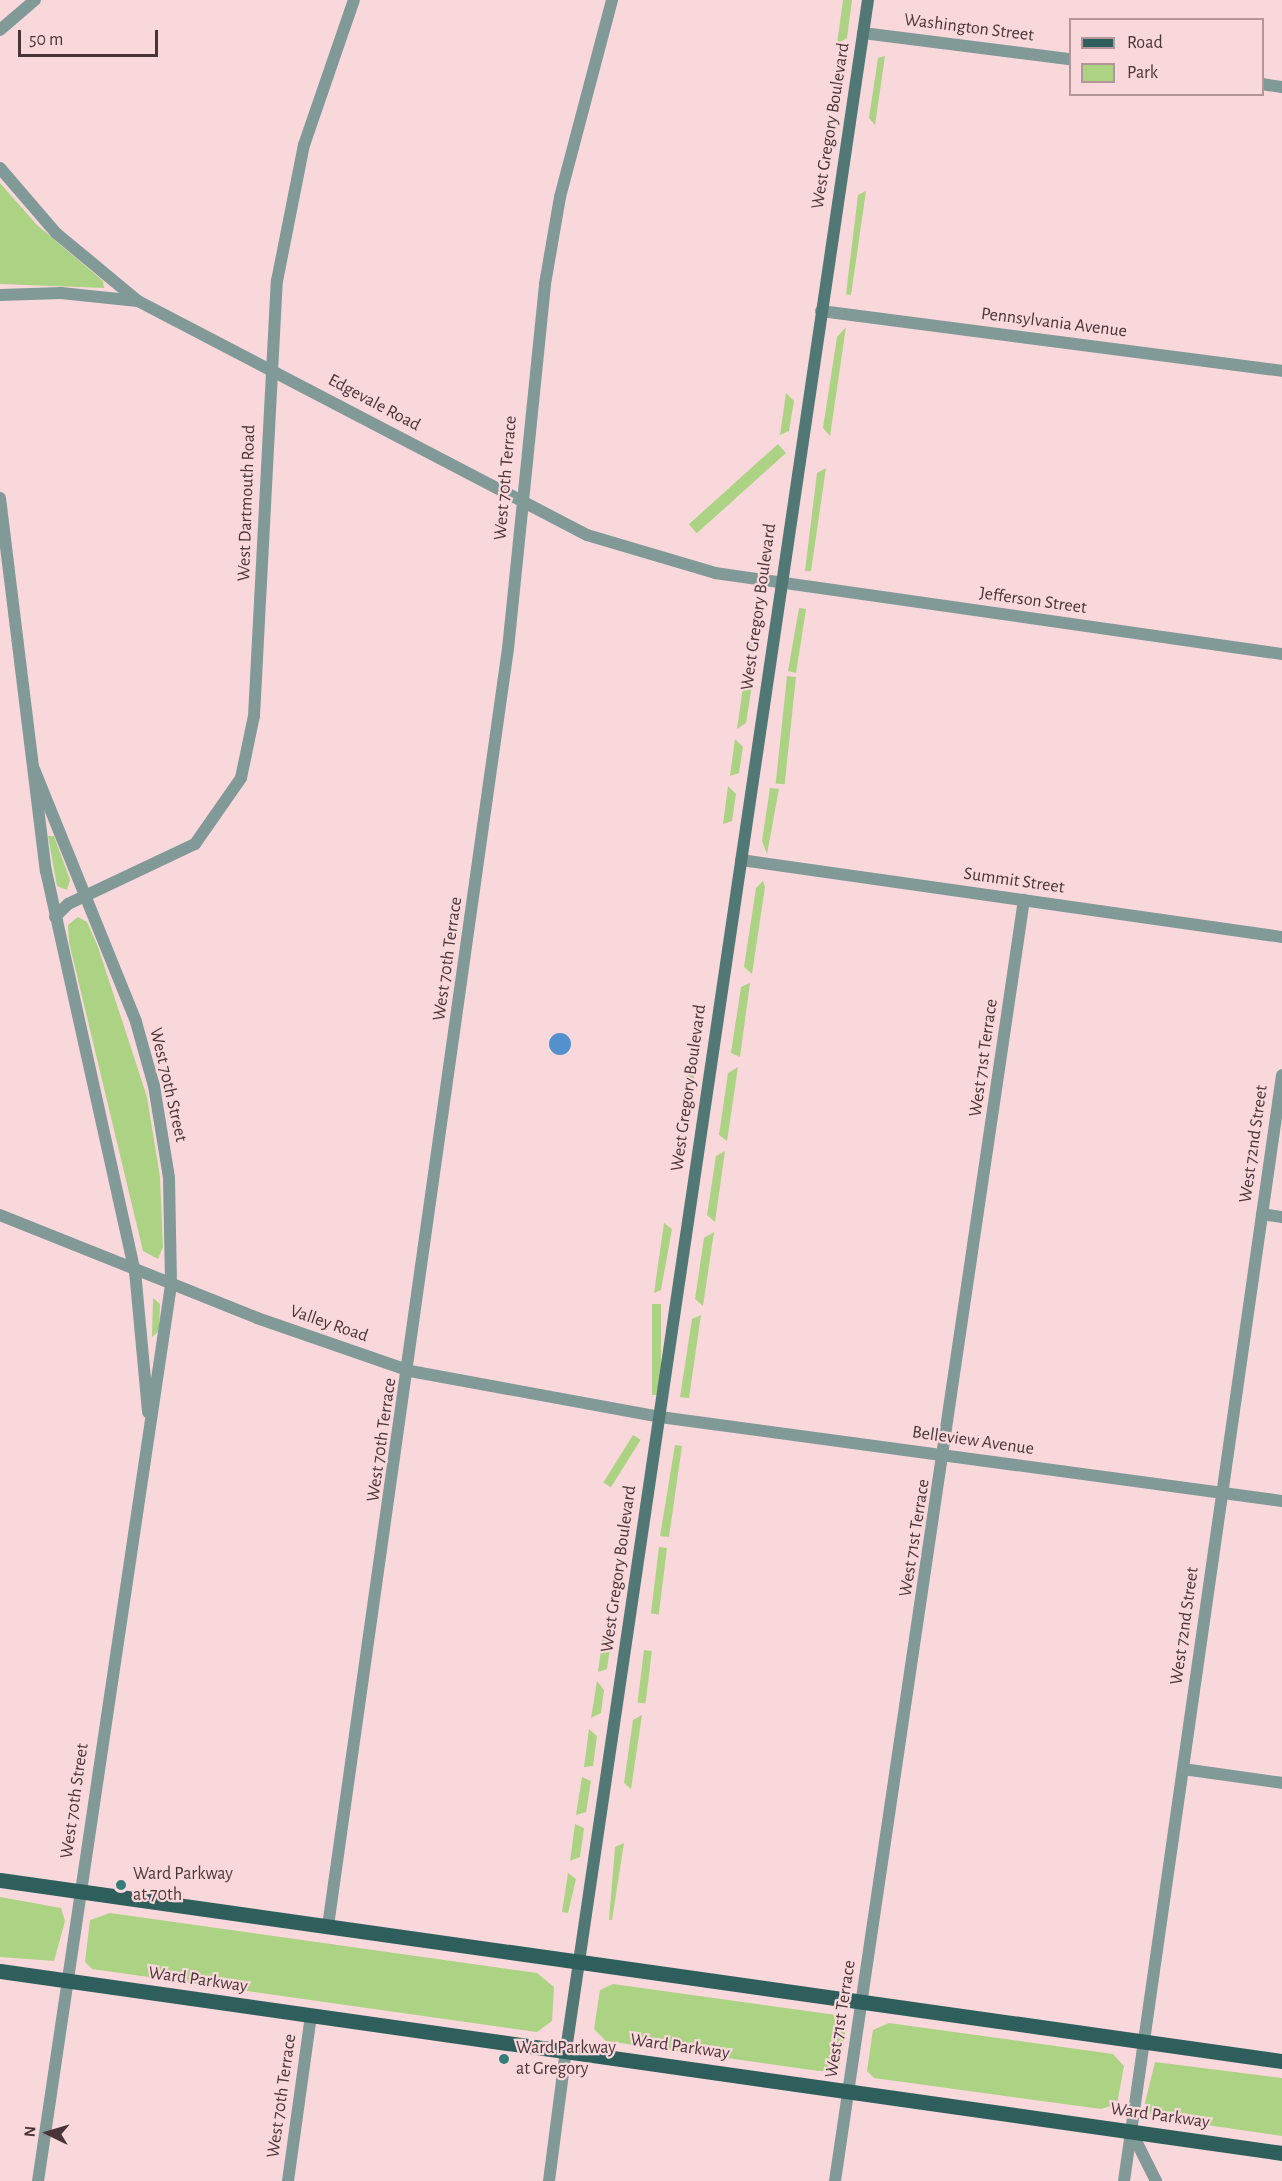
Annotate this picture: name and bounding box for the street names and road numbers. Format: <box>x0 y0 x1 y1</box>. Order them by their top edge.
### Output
street label: Washington Street <box>903 9 1035 47</box>
street label: West Gregory Boulevard <box>807 41 855 211</box>
street label: Pennsylvania Avenue <box>980 303 1128 343</box>
street label: Edgevale Road <box>324 370 424 436</box>
street label: West 70th Terrace <box>490 415 522 541</box>
street label: West Dartmouth Road <box>233 424 261 582</box>
street label: West Gregory Boulevard <box>737 522 781 692</box>
street label: Jefferson Street <box>978 583 1088 619</box>
street label: Summit Street <box>962 863 1066 899</box>
street label: West 70th Terrace <box>429 896 467 1022</box>
street label: West 71st Terrace <box>965 998 1003 1118</box>
street label: West Gregory Boulevard <box>667 1003 711 1173</box>
street label: West 70th Street <box>144 1026 192 1144</box>
street label: West 72nd Street <box>1235 1084 1273 1204</box>
street label: Valley Road <box>287 1301 371 1347</box>
street label: West 70th Terrace <box>363 1377 401 1503</box>
street label: Belleview Avenue <box>911 1422 1035 1460</box>
street label: West 71st Terrace <box>895 1478 935 1598</box>
street label: West Gregory Boulevard <box>597 1484 641 1654</box>
street label: West 72nd Street <box>1166 1566 1204 1686</box>
street label: West 70th Street <box>56 1742 94 1860</box>
street label: West 71st Terrace <box>821 1959 861 2079</box>
street label: Ward Parkway <box>147 1962 249 1998</box>
street label: Ward Parkway <box>629 2029 731 2065</box>
street label: West 70th Terrace <box>263 2033 301 2159</box>
street label: Ward Parkway <box>1109 2098 1211 2134</box>

